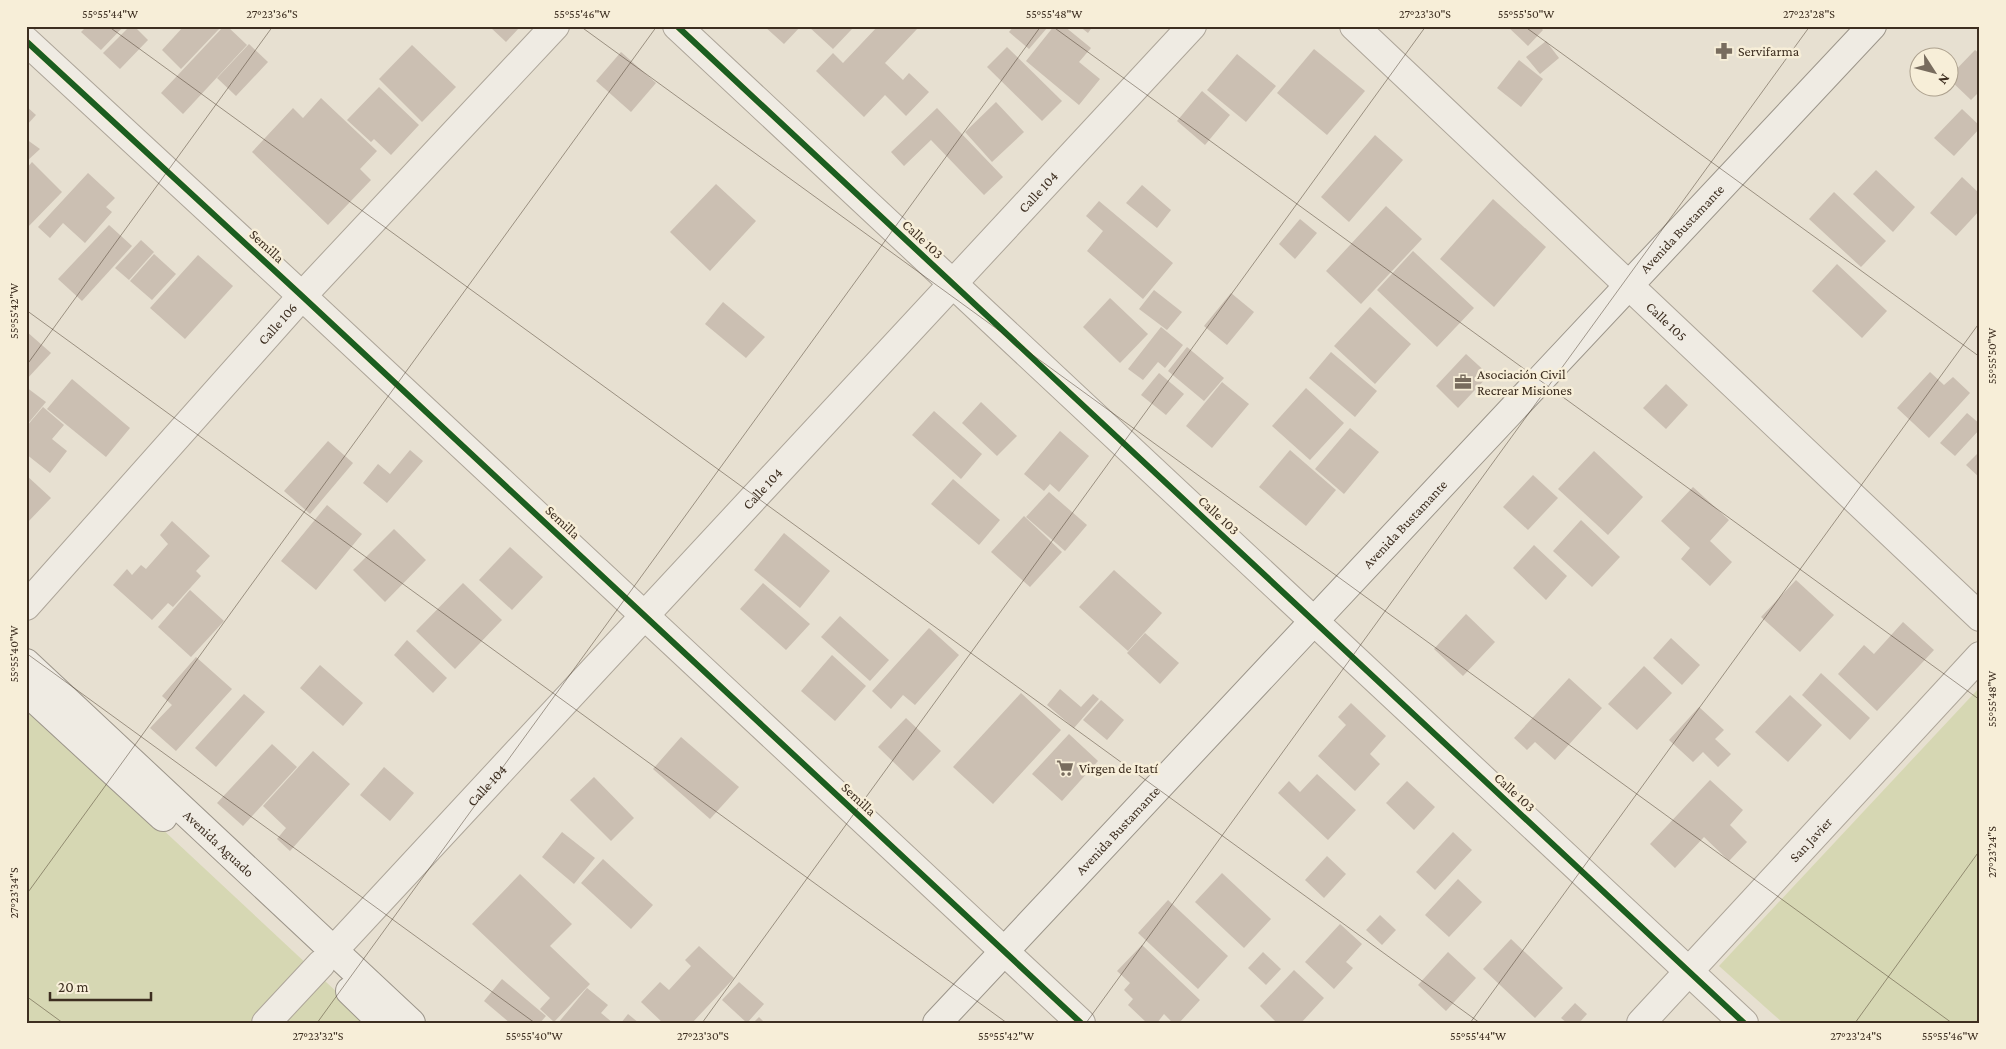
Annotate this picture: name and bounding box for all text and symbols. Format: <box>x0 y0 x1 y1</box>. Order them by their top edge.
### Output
text: 55°55'44"W <box>82 7 138 21</box>
text: 27°23'36"S <box>246 7 298 21</box>
text: 55°55'46"W <box>554 7 610 21</box>
text: 55°55'48"W <box>1026 7 1082 21</box>
text: 27°23'30"S <box>1399 7 1451 21</box>
text: 55°55'50"W <box>1498 7 1554 21</box>
text: 27°23'28"S <box>1783 7 1835 21</box>
pharmacy icon: Servifarma <box>1714 41 1734 61</box>
place label: Servifarma <box>1738 43 1800 59</box>
north arrow <box>1908 48 1958 98</box>
text: N <box>1935 71 1954 89</box>
street label: Calle 104 <box>1015 168 1061 216</box>
street label: Avenida Bustamante <box>1637 181 1727 276</box>
street label: Calle 103 <box>899 216 947 262</box>
street label: Semilla <box>246 226 288 266</box>
text: 55°55'42"W <box>7 283 21 339</box>
street label: Calle 105 <box>1643 298 1690 344</box>
street label: Calle 106 <box>255 299 300 348</box>
text: 55°55'50"W <box>1985 328 1999 384</box>
place label: Asociación Civil Recrear Misiones <box>1477 366 1572 398</box>
office icon: Asociación Civil Recrear Misiones <box>1453 372 1473 392</box>
street label: Calle 104 <box>739 465 785 513</box>
street label: Avenida Bustamante <box>1360 476 1450 572</box>
street label: Calle 103 <box>1195 492 1243 538</box>
street label: Semilla <box>542 502 584 542</box>
text: 55°55'40"W <box>7 626 21 682</box>
text: 55°55'48"W <box>1985 671 1999 727</box>
supermarket icon: Virgen de Itatí <box>1055 758 1075 778</box>
place label: Virgen de Itatí <box>1079 760 1158 776</box>
street label: Calle 104 <box>464 761 510 809</box>
street label: Calle 103 <box>1491 769 1539 815</box>
street label: Semilla <box>838 779 880 819</box>
street label: Avenida Bustamante <box>1072 783 1163 878</box>
street label: Avenida Aguado <box>180 806 257 880</box>
street label: San Javier <box>1786 814 1835 865</box>
text: 27°23'24"S <box>1985 826 1999 878</box>
text: 27°23'34"S <box>7 867 21 919</box>
scale bar <box>50 969 151 1001</box>
text: 20 m <box>58 979 89 995</box>
text: 27°23'32"S <box>293 1029 344 1043</box>
text: 55°55'40"W <box>506 1029 562 1043</box>
text: 27°23'30"S <box>677 1029 729 1043</box>
text: 55°55'42"W <box>978 1029 1034 1043</box>
text: 55°55'44"W <box>1450 1029 1506 1043</box>
text: 27°23'24"S <box>1830 1029 1882 1043</box>
text: 55°55'46"W <box>1922 1029 1978 1043</box>

